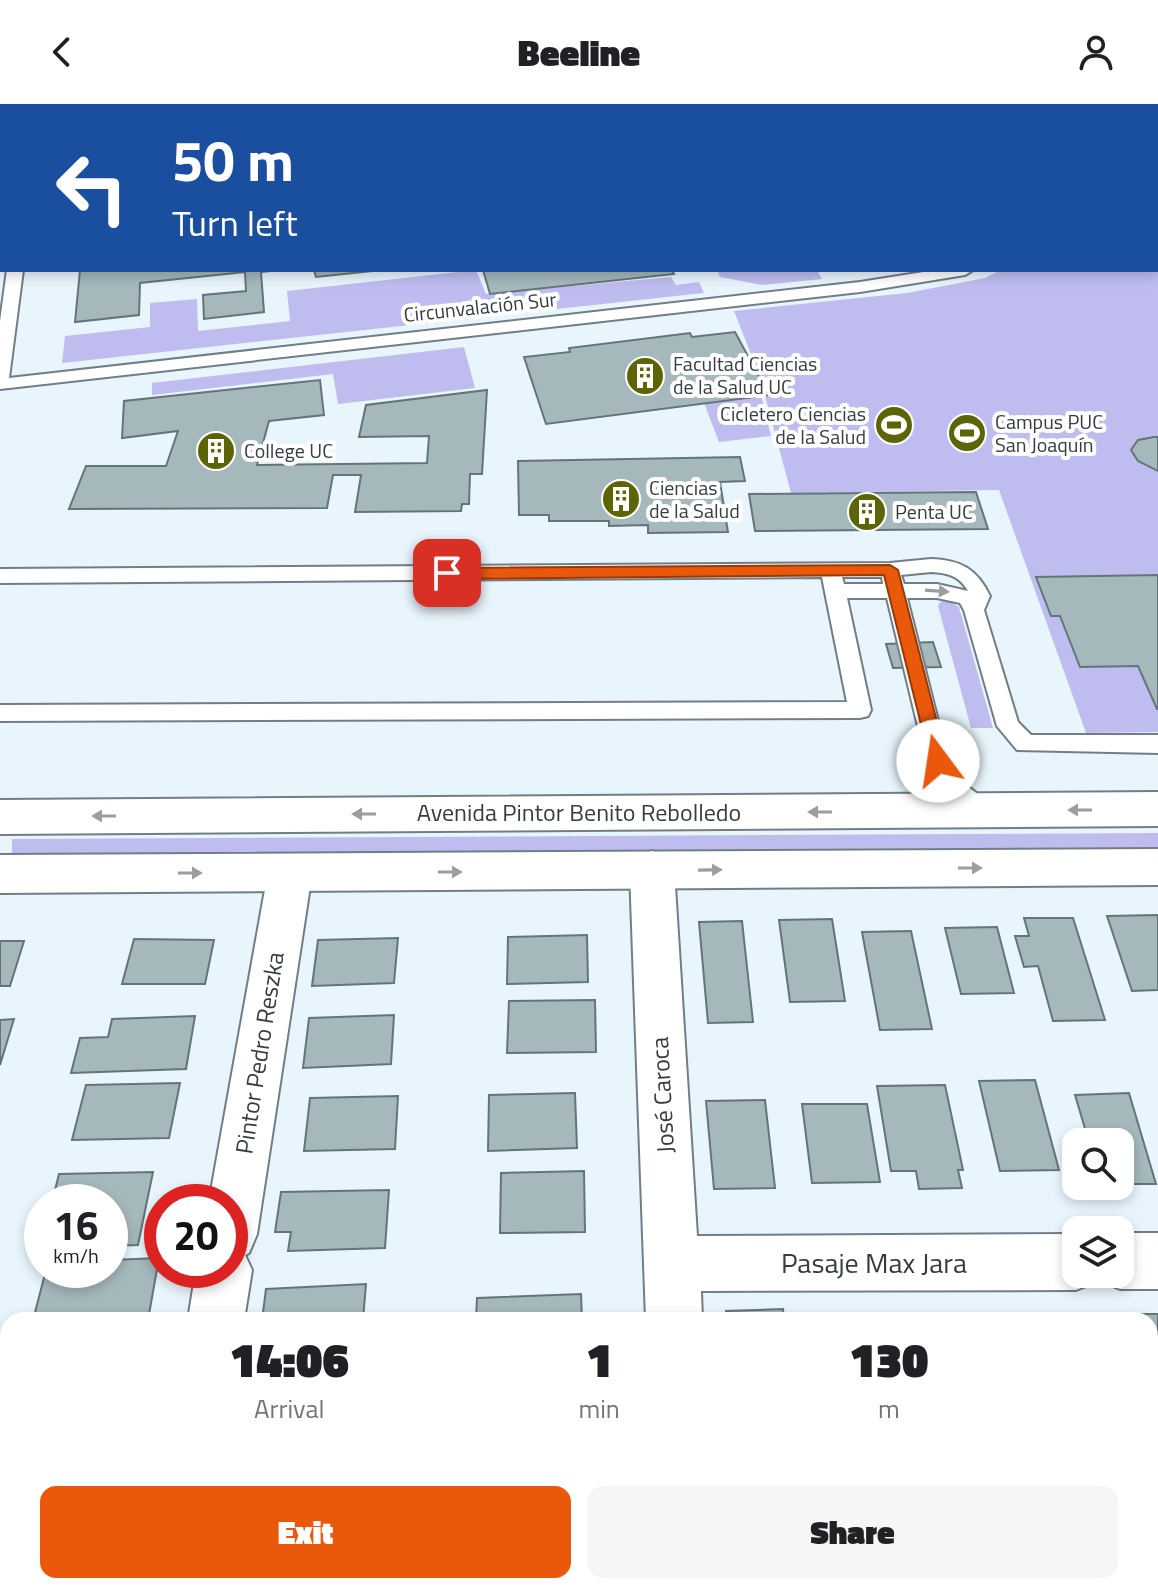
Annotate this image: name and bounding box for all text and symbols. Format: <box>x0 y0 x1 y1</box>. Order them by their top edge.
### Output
text: Beeline <box>518 25 640 80</box>
icon: back <box>40 30 84 74</box>
icon: person <box>1074 30 1118 74</box>
text: 50 m <box>172 118 294 203</box>
icon: left <box>40 136 144 240</box>
text: Turn left <box>172 195 298 250</box>
street label: Circunvalación Sur <box>402 283 558 330</box>
place label: Facultad Ciencias de la Salud UC <box>673 348 817 402</box>
building icon: Facultad Ciencias de la Salud UC <box>624 355 666 397</box>
place label: Cicletero Ciencias de la Salud <box>720 398 866 452</box>
sports icon: Cicletero Ciencias de la Salud <box>873 404 915 446</box>
place label: Campus PUC San Joaquín <box>995 406 1103 460</box>
sports icon: Campus PUC San Joaquín <box>946 412 988 454</box>
building icon: College UC <box>195 430 237 472</box>
place label: College UC <box>244 435 333 466</box>
place label: Ciencias de la Salud <box>649 472 740 526</box>
building icon: Ciencias de la Salud <box>600 478 642 520</box>
building icon: Penta UC <box>846 491 888 533</box>
place label: Penta UC <box>895 496 973 527</box>
pin <box>413 539 481 607</box>
icon: arrive <box>425 551 469 595</box>
one-way arrow <box>925 585 950 598</box>
position arrow <box>896 719 980 803</box>
street label: Avenida Pintor Benito Rebolledo <box>417 794 741 830</box>
one-way arrow <box>1067 804 1092 816</box>
one-way arrow <box>807 805 832 818</box>
one-way arrow <box>351 808 376 820</box>
one-way arrow <box>91 810 116 822</box>
one-way arrow <box>958 862 983 874</box>
one-way arrow <box>698 864 723 876</box>
one-way arrow <box>438 865 463 878</box>
one-way arrow <box>178 867 203 879</box>
street label: Pintor Pedro Reszka <box>225 949 293 1156</box>
street label: José Caroca <box>641 1036 683 1154</box>
map controls <box>1062 1128 1134 1288</box>
button: search <box>1062 1128 1134 1200</box>
speed limit sign: 20 <box>144 1184 248 1288</box>
text: 16 <box>54 1195 98 1256</box>
button: layers <box>1062 1216 1134 1288</box>
text: km/h <box>53 1240 99 1271</box>
street label: Pasaje Max Jara <box>781 1241 967 1284</box>
text: 14:06 <box>229 1323 349 1396</box>
text: 1 <box>586 1323 612 1396</box>
text: 130 <box>849 1323 929 1396</box>
text: Arrival <box>254 1389 324 1428</box>
text: min <box>578 1389 620 1428</box>
text: m <box>878 1389 900 1428</box>
button: Exit <box>40 1486 571 1578</box>
button: Share <box>587 1486 1118 1578</box>

